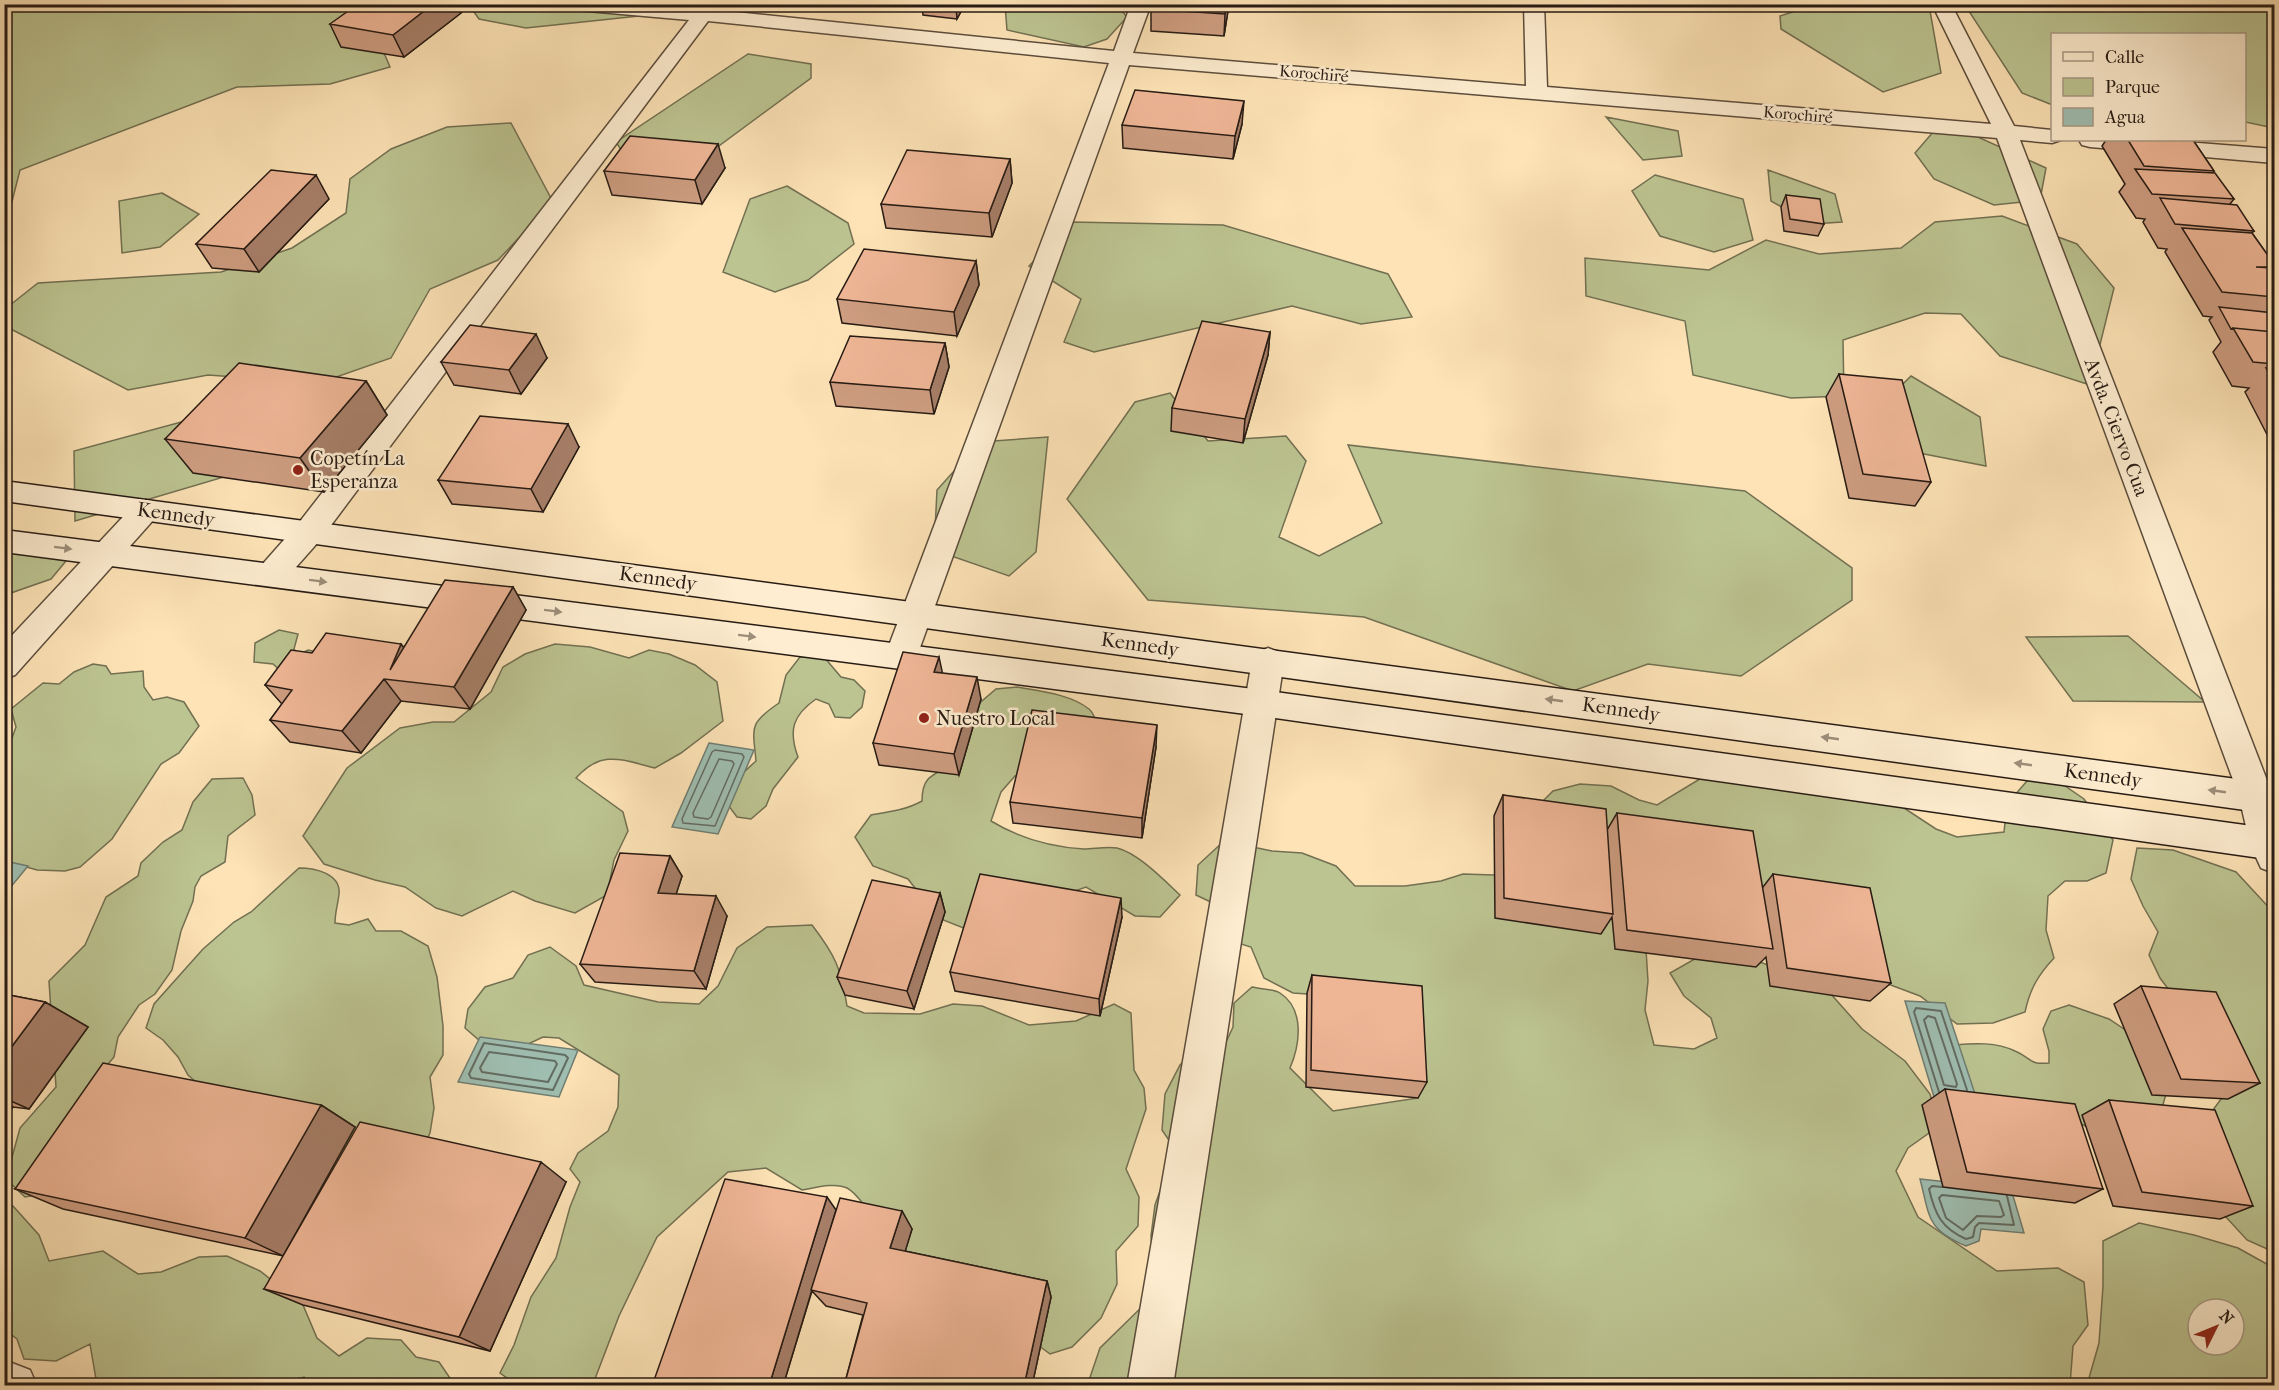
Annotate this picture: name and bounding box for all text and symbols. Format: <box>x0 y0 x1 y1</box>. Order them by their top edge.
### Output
legend <box>2051 33 2246 141</box>
text: Calle <box>2105 47 2144 68</box>
street label: Korochiré <box>1279 61 1349 86</box>
text: Parque <box>2105 77 2160 98</box>
street label: Korochiré <box>1763 102 1833 127</box>
text: Agua <box>2104 107 2146 128</box>
street label: Avda. Ciervo Cua <box>2079 354 2154 500</box>
place label: Copetín La Esperanza <box>310 447 405 493</box>
marker: Copetín La Esperanza <box>291 463 305 477</box>
street label: Kennedy <box>136 498 218 532</box>
one-way arrow <box>53 544 72 553</box>
street label: Kennedy <box>618 562 700 596</box>
one-way arrow <box>309 576 328 586</box>
one-way arrow <box>544 607 563 616</box>
street label: Kennedy <box>1100 628 1182 662</box>
one-way arrow <box>737 632 756 641</box>
street label: Kennedy <box>1581 693 1663 727</box>
one-way arrow <box>1544 696 1563 705</box>
place label: Nuestro Local <box>936 707 1056 730</box>
marker: Nuestro Local <box>917 711 931 725</box>
one-way arrow <box>1821 733 1840 742</box>
street label: Kennedy <box>2063 759 2145 793</box>
one-way arrow <box>2014 760 2033 769</box>
one-way arrow <box>2207 786 2226 795</box>
north arrow <box>2186 1297 2246 1357</box>
text: N <box>2216 1306 2238 1329</box>

